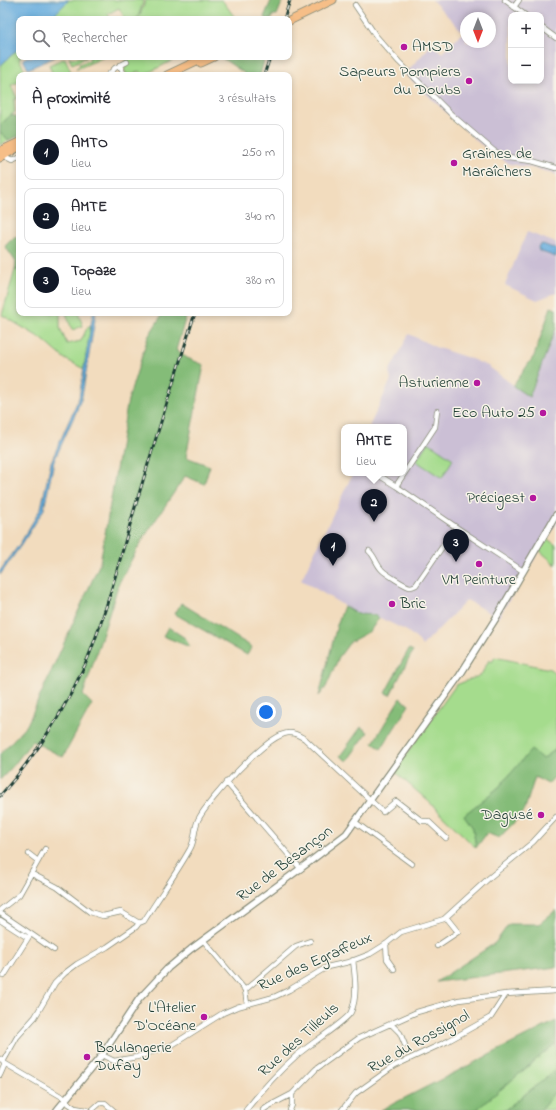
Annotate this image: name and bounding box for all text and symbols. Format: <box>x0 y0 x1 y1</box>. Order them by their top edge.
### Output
north arrow <box>460 12 496 48</box>
map controls <box>508 12 544 84</box>
button: + <box>508 12 544 48</box>
search box <box>16 16 292 60</box>
icon: search <box>30 27 52 49</box>
text: Rechercher <box>62 27 127 49</box>
place label: AMSD <box>412 35 454 59</box>
marker: AMSD <box>399 42 409 52</box>
button: − <box>508 48 544 84</box>
place label: Sapeurs Pompiers du Doubs <box>339 60 461 102</box>
marker: Sapeurs Pompiers du Doubs <box>464 76 474 86</box>
text: À proximité <box>32 86 110 111</box>
text: 3 résultats <box>219 89 276 108</box>
text: AMTO <box>71 132 108 154</box>
place label: Graines de Maraîchers <box>462 142 533 184</box>
text: 1 <box>44 143 48 162</box>
text: 250 m <box>242 143 275 162</box>
text: Lieu <box>71 154 91 173</box>
marker: Graines de Maraîchers <box>449 158 459 168</box>
text: AMTE <box>71 196 107 218</box>
text: 2 <box>43 207 49 226</box>
text: 340 m <box>245 207 275 226</box>
text: Lieu <box>71 218 91 237</box>
text: Topaze <box>71 260 116 282</box>
text: 3 <box>43 271 49 290</box>
text: 380 m <box>246 271 275 290</box>
text: Lieu <box>71 282 91 301</box>
place label: Asturienne <box>399 371 470 395</box>
marker: Asturienne <box>472 378 482 388</box>
place label: Eco Auto 25 <box>452 401 535 425</box>
marker: Eco Auto 25 <box>538 408 548 418</box>
popup <box>341 424 407 476</box>
text: AMTE <box>356 430 392 452</box>
text: Lieu <box>356 452 376 471</box>
place label: Précigest <box>467 486 526 510</box>
pin: 2 <box>361 489 387 522</box>
marker: Précigest <box>528 493 538 503</box>
pin: 3 <box>443 529 469 562</box>
pin: 1 <box>320 533 346 566</box>
marker: VM Peinture <box>474 559 484 569</box>
place label: VM Peinture <box>441 568 517 592</box>
place label: Bric <box>399 592 427 616</box>
marker: Bric <box>387 599 397 609</box>
your location <box>256 702 276 722</box>
place label: Dagusé <box>480 803 534 827</box>
marker: Dagusé <box>536 810 546 820</box>
street label: Rue de Besançon <box>232 820 338 908</box>
street label: Rue des Egraffeux <box>254 926 376 998</box>
place label: L'Atelier D'Océane <box>133 996 197 1038</box>
street label: Rue des Tilleuls <box>253 997 345 1083</box>
street label: Rue du Rossignol <box>364 1004 475 1080</box>
marker: L'Atelier D'Océane <box>199 1012 209 1022</box>
place label: Boulangerie Dufay <box>94 1036 173 1078</box>
marker: Boulangerie Dufay <box>82 1052 92 1062</box>

